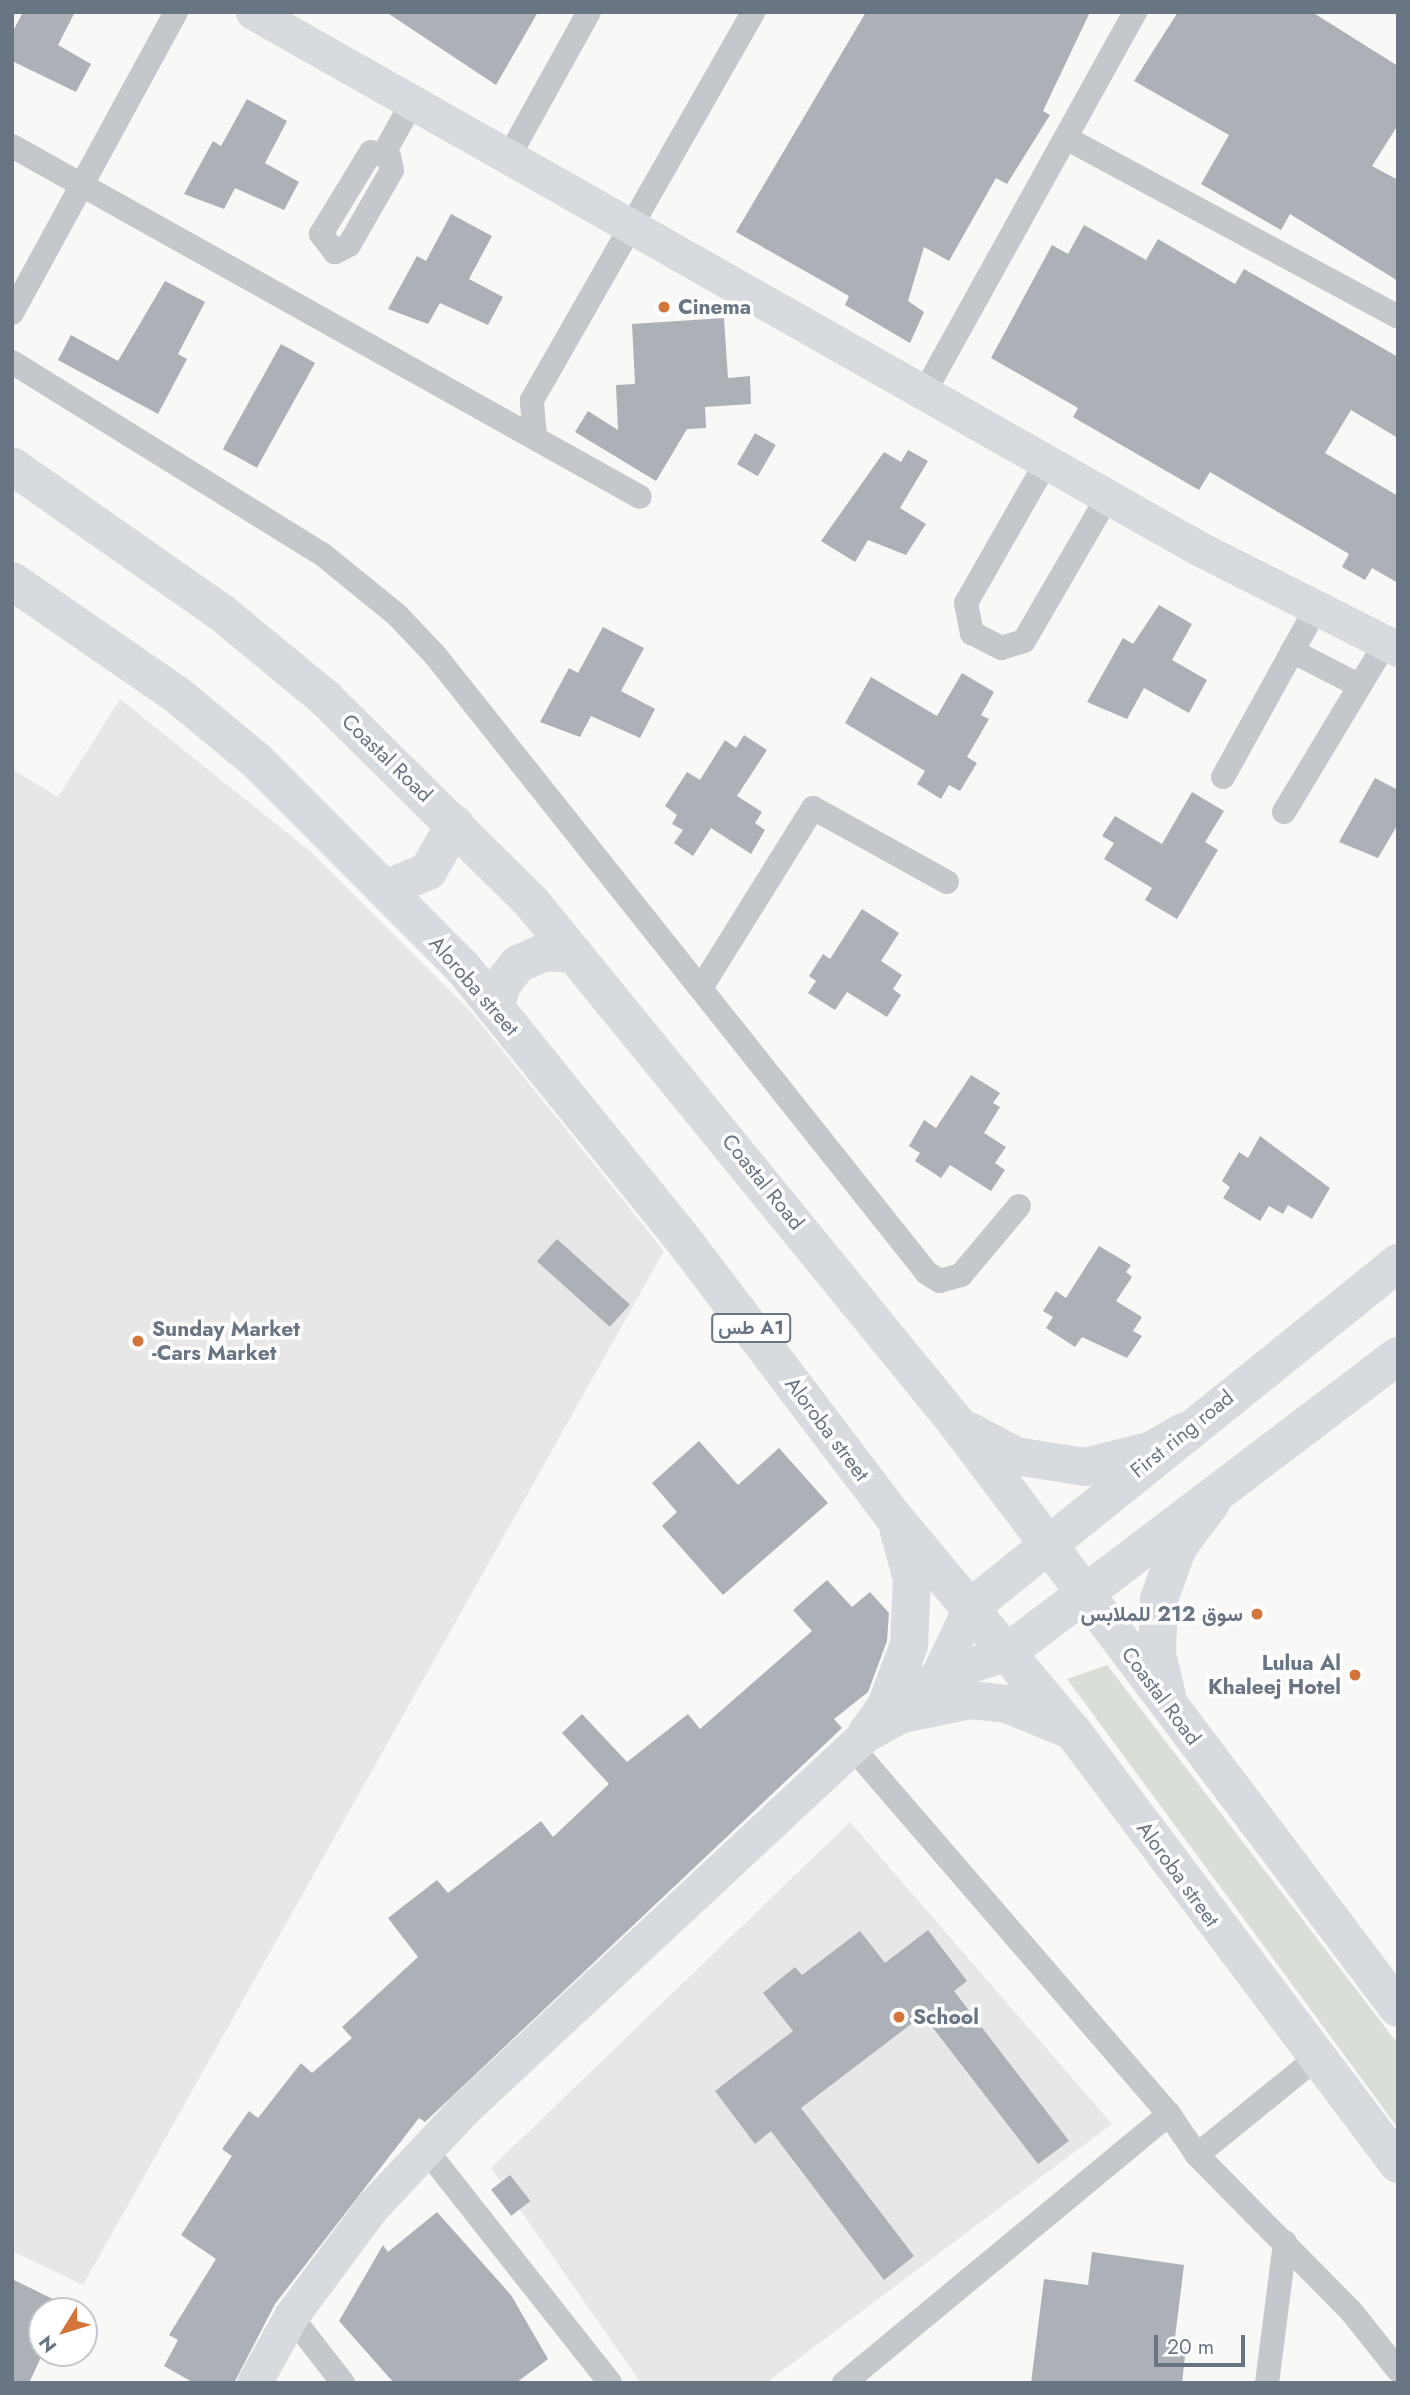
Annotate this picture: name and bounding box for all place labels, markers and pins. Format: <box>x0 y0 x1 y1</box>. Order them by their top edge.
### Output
place label: Cinema <box>678 294 751 320</box>
marker: Cinema <box>656 299 672 315</box>
place label: Sunday Market -Cars Market <box>152 1316 300 1366</box>
marker: Sunday Market -Cars Market <box>130 1333 146 1349</box>
place label: سوق 212 للملابس <box>1080 1601 1243 1627</box>
marker: سوق 212 للملابس <box>1249 1606 1265 1622</box>
place label: Lulua Al Khaleej Hotel <box>1208 1650 1341 1700</box>
marker: Lulua Al Khaleej Hotel <box>1347 1667 1363 1683</box>
place label: School <box>913 2004 979 2030</box>
marker: School <box>891 2009 907 2025</box>

